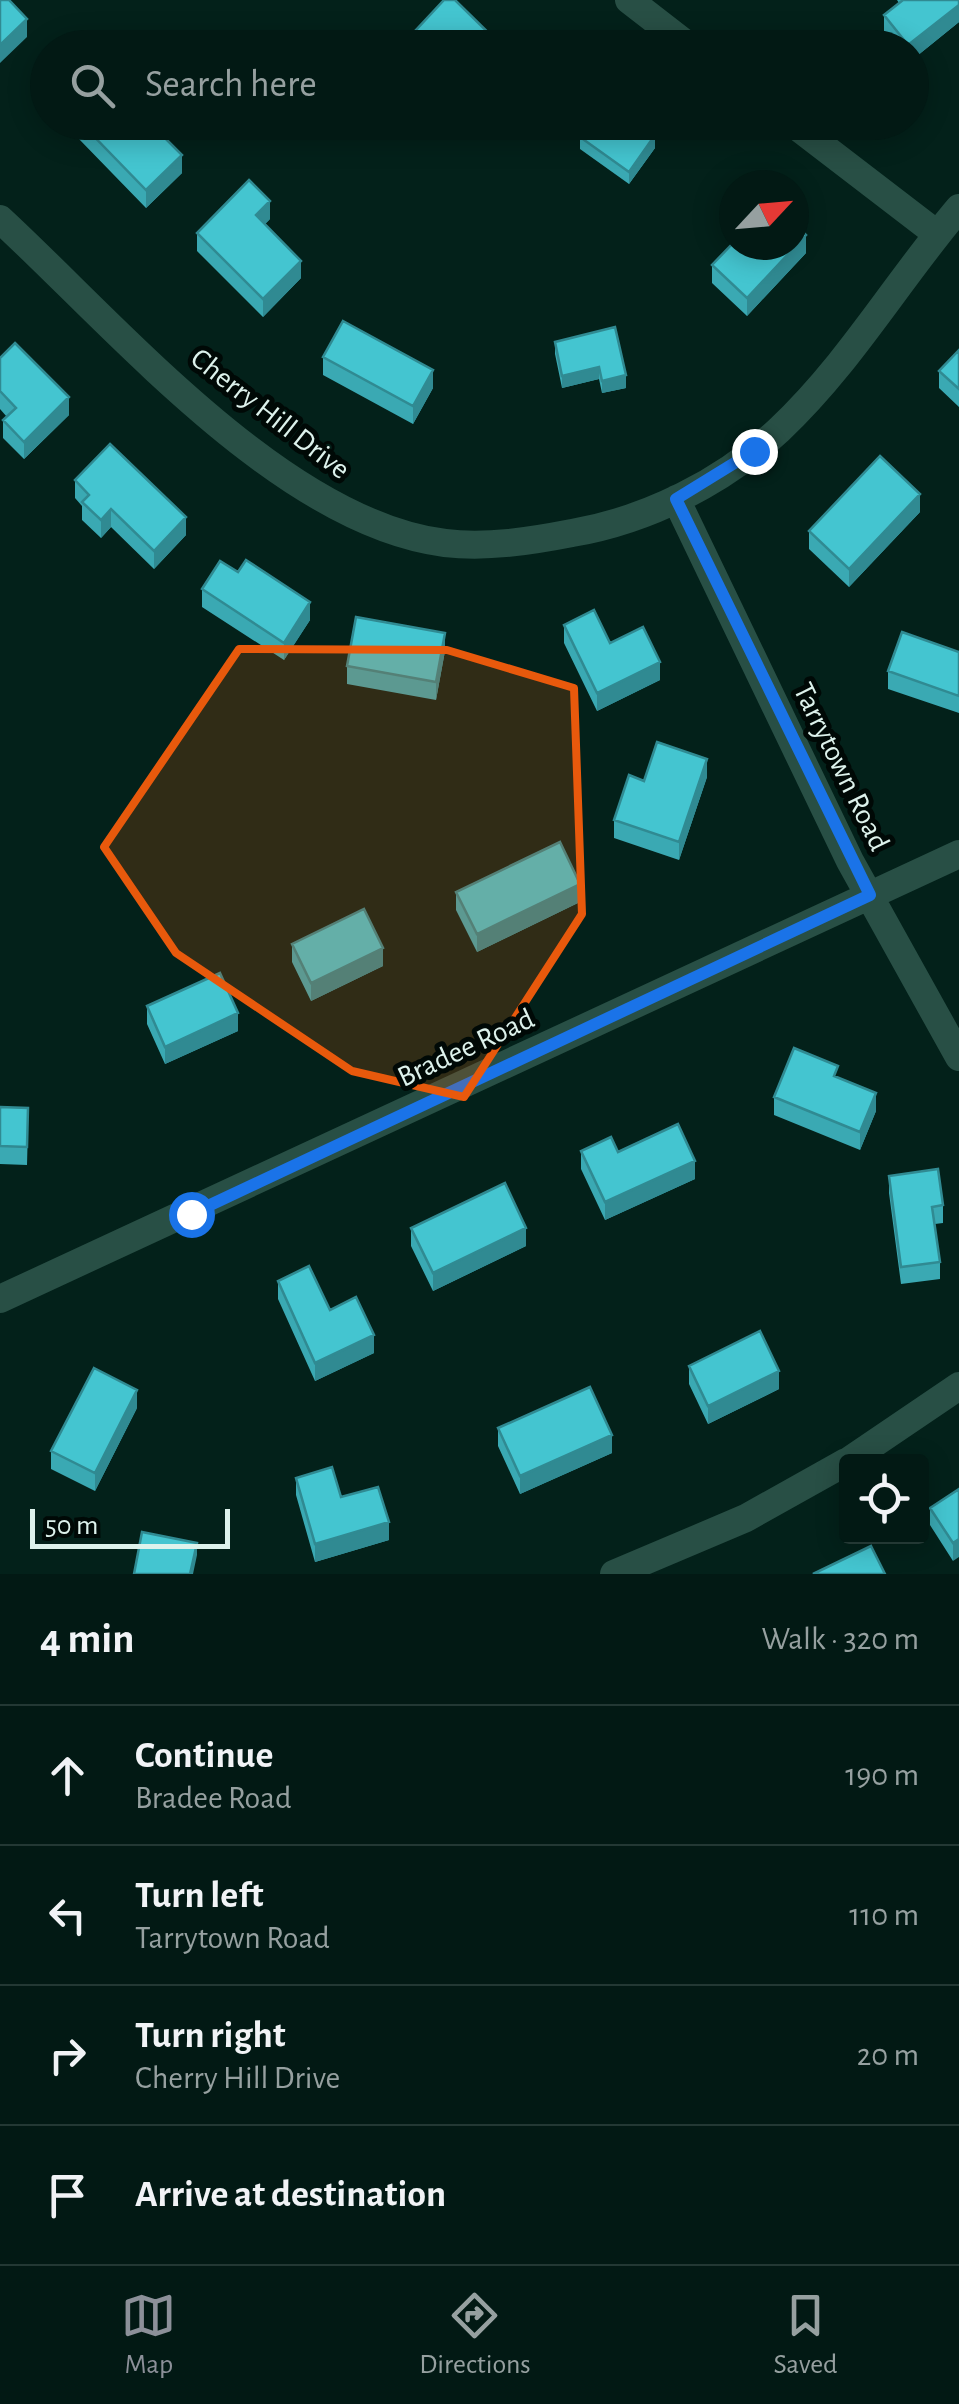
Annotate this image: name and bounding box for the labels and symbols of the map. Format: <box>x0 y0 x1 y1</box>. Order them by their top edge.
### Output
north arrow <box>719 170 809 260</box>
street label: Cherry Hill Drive <box>185 343 355 485</box>
route end <box>732 429 778 475</box>
street label: Tarrytown Road <box>787 678 895 856</box>
street label: Bradee Road <box>393 1003 539 1093</box>
route start <box>169 1192 215 1238</box>
scale bar <box>30 1504 230 1548</box>

